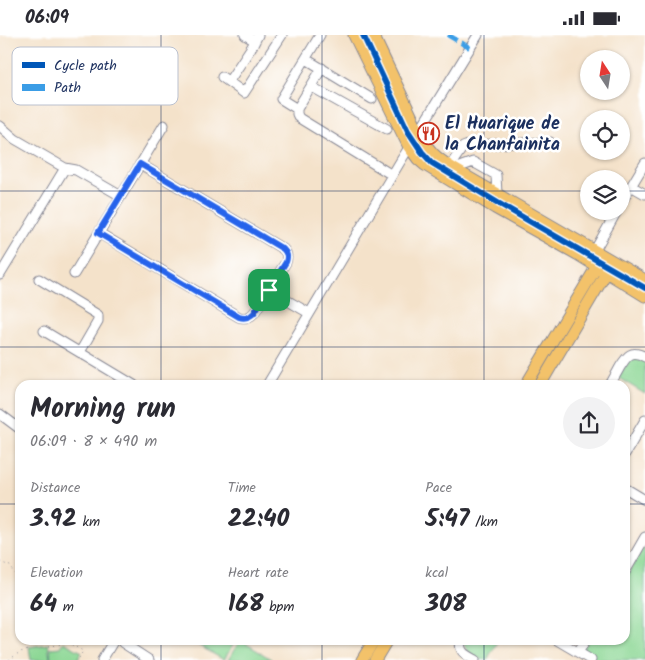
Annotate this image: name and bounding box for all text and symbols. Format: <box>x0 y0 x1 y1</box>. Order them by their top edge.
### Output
text: 06:09 <box>25 3 69 33</box>
legend <box>12 47 178 105</box>
north arrow <box>580 50 630 100</box>
map controls <box>580 50 630 220</box>
text: Cycle path <box>54 55 117 77</box>
text: Path <box>54 77 81 99</box>
place label: El Huarique de la Chanfainita <box>445 110 560 160</box>
button: locate <box>580 110 630 160</box>
restaurant icon: El Huarique de la Chanfainita <box>417 122 441 146</box>
button: layers <box>580 170 630 220</box>
pin <box>248 269 290 311</box>
icon: arrive <box>255 276 283 304</box>
text: Morning run <box>30 387 176 432</box>
button: share <box>563 397 615 449</box>
text: 06:09 · 8 × 490 m <box>30 429 157 454</box>
text: Distance <box>30 477 80 499</box>
text: Time <box>228 477 256 499</box>
text: Pace <box>425 477 452 499</box>
text: 3.92 <box>30 499 77 539</box>
text: 22:40 <box>228 499 289 539</box>
text: 5:47 <box>425 499 470 539</box>
text: km <box>77 511 100 533</box>
text: /km <box>470 511 498 533</box>
text: Elevation <box>30 562 83 584</box>
text: Heart rate <box>228 562 289 584</box>
text: kcal <box>425 562 448 584</box>
text: 64 <box>30 584 57 624</box>
text: 168 <box>228 584 264 624</box>
text: 308 <box>425 584 467 624</box>
text: m <box>57 596 74 618</box>
text: bpm <box>264 596 294 618</box>

